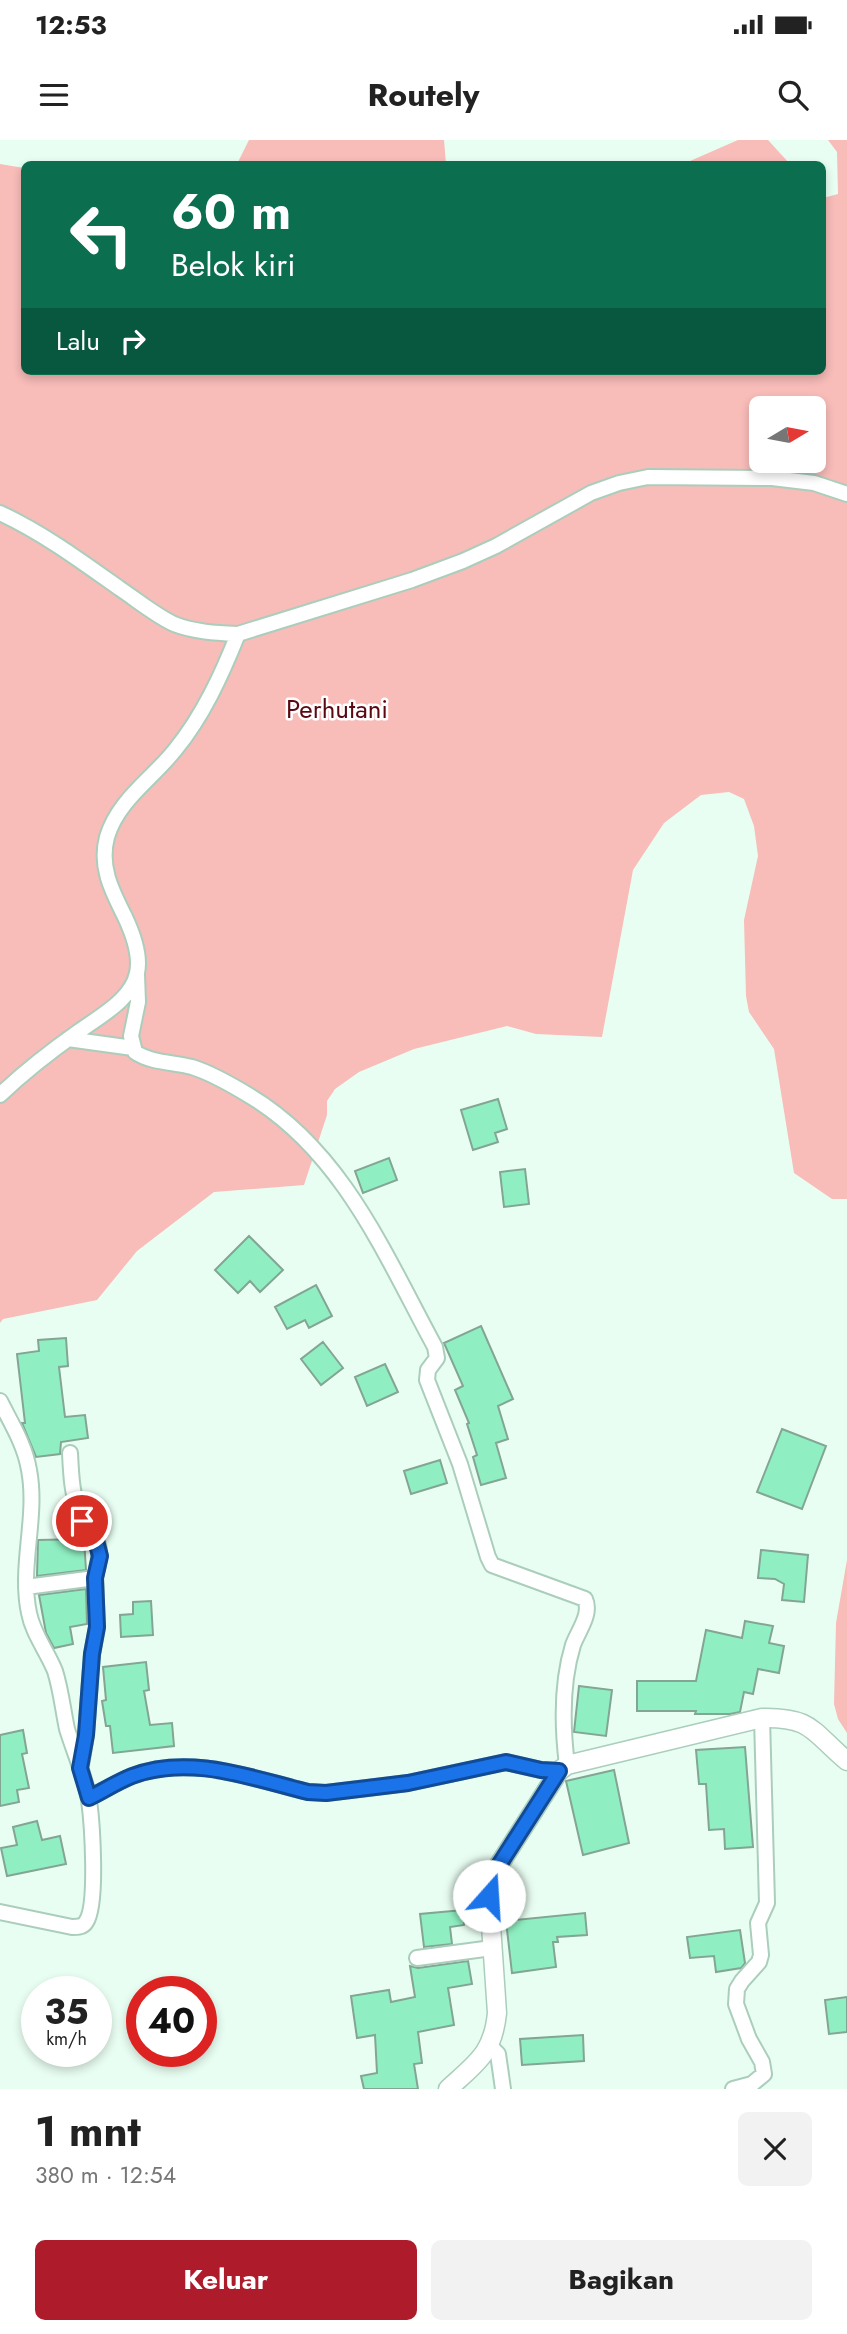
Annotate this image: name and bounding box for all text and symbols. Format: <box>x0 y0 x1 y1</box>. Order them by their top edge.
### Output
text: 12:53 <box>35 6 107 44</box>
text: Routely <box>368 72 479 118</box>
icon: menu <box>35 76 73 114</box>
icon: search <box>774 76 812 114</box>
text: 60 m <box>171 177 291 247</box>
icon: left <box>56 189 147 280</box>
text: Belok kiri <box>171 242 296 288</box>
text: Lalu <box>56 322 100 360</box>
icon: right <box>114 322 152 360</box>
north arrow <box>749 396 826 472</box>
map controls <box>749 396 826 473</box>
park label: Perhutani <box>286 690 388 728</box>
pin <box>52 1491 112 1551</box>
icon: arrive <box>63 1502 101 1540</box>
position arrow <box>452 1859 526 1933</box>
speed limit sign: 40 <box>126 1976 217 2067</box>
text: 35 <box>44 1987 89 2037</box>
text: km/h <box>46 2026 87 2052</box>
text: 1 mnt <box>35 2101 141 2162</box>
button: close <box>738 2112 812 2186</box>
text: 380 m · 12:54 <box>35 2158 176 2192</box>
button: Keluar <box>35 2240 417 2320</box>
button: Bagikan <box>431 2240 812 2320</box>

